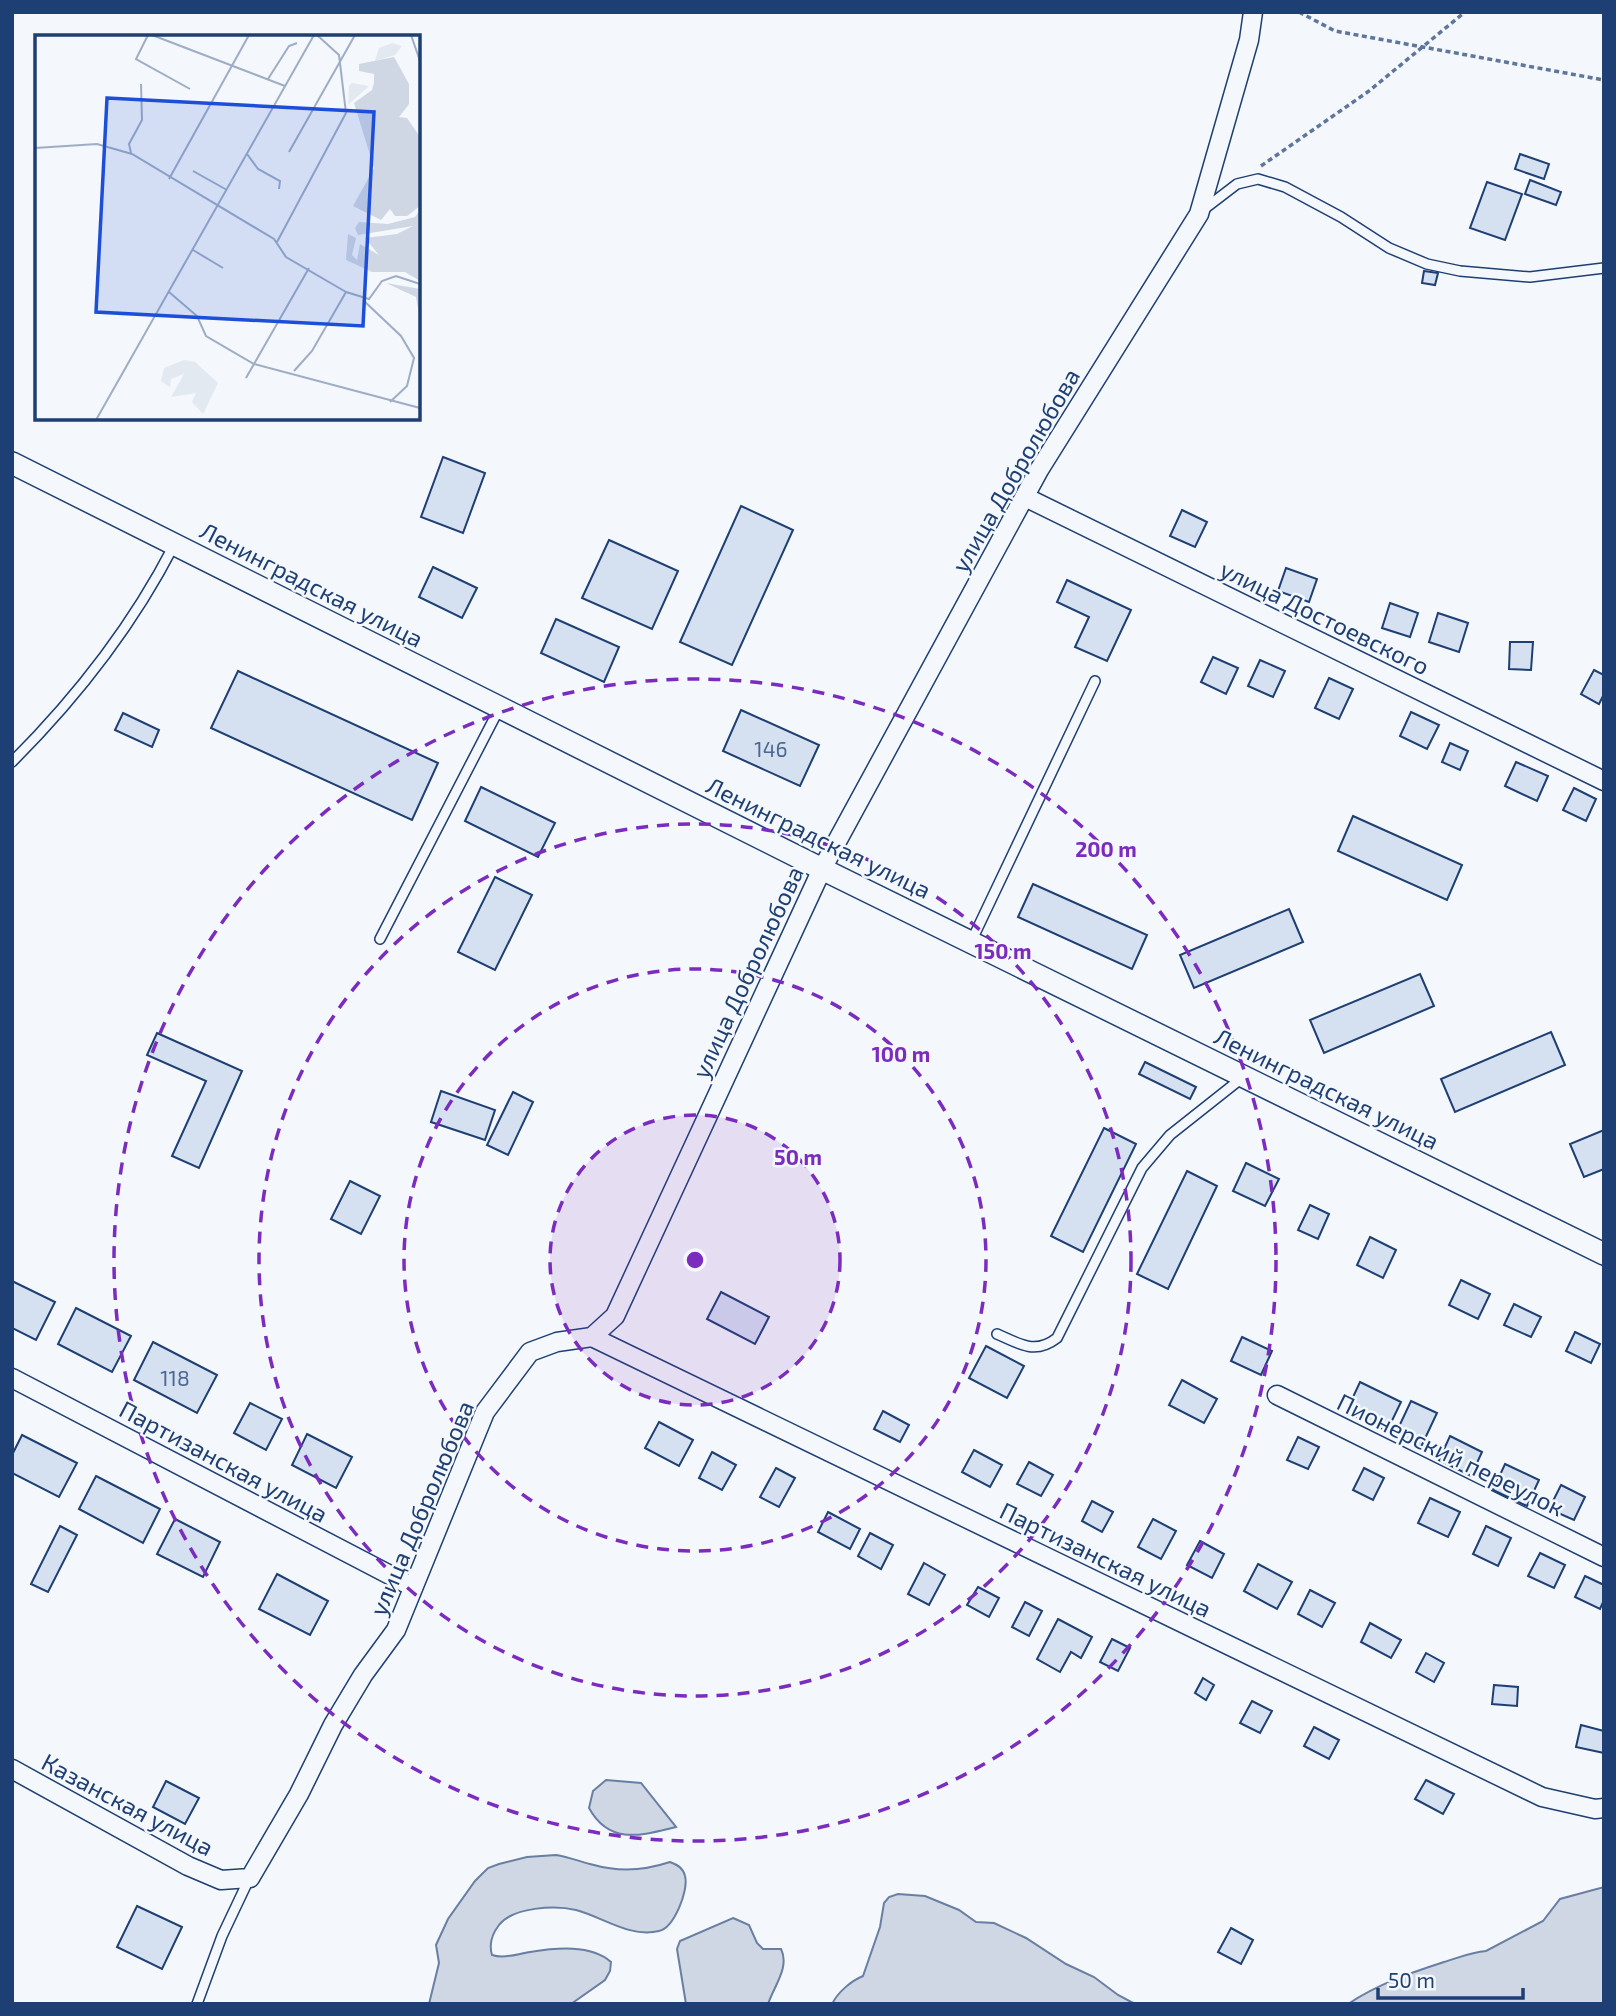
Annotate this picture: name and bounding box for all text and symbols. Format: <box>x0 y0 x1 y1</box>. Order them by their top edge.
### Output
inset map <box>35 35 420 420</box>
street label: улица Добролюбова <box>945 363 1086 578</box>
street label: Ленинградская улица <box>195 515 428 654</box>
street label: улица Достоевского <box>1215 554 1434 681</box>
house number: 146 <box>754 736 788 761</box>
street label: Ленинградская улица <box>702 770 936 905</box>
text: 200 m <box>1075 836 1137 861</box>
street label: улица Добролюбова <box>685 861 810 1083</box>
text: 150 m <box>975 938 1031 963</box>
street label: Ленинградская улица <box>1210 1021 1444 1156</box>
text: 100 m <box>872 1041 930 1066</box>
text: 50 m <box>774 1144 822 1169</box>
centre of rings <box>683 1248 707 1272</box>
house number: 118 <box>160 1365 190 1390</box>
street label: Пионерский переулок <box>1332 1386 1569 1522</box>
street label: Партизанская улица <box>114 1394 333 1529</box>
street label: улица Добролюбова <box>363 1396 480 1620</box>
street label: Партизанская улица <box>995 1495 1216 1624</box>
street label: Казанская улица <box>37 1747 219 1862</box>
scale bar <box>1378 1956 1523 2000</box>
text: 50 m <box>1388 1967 1435 1992</box>

